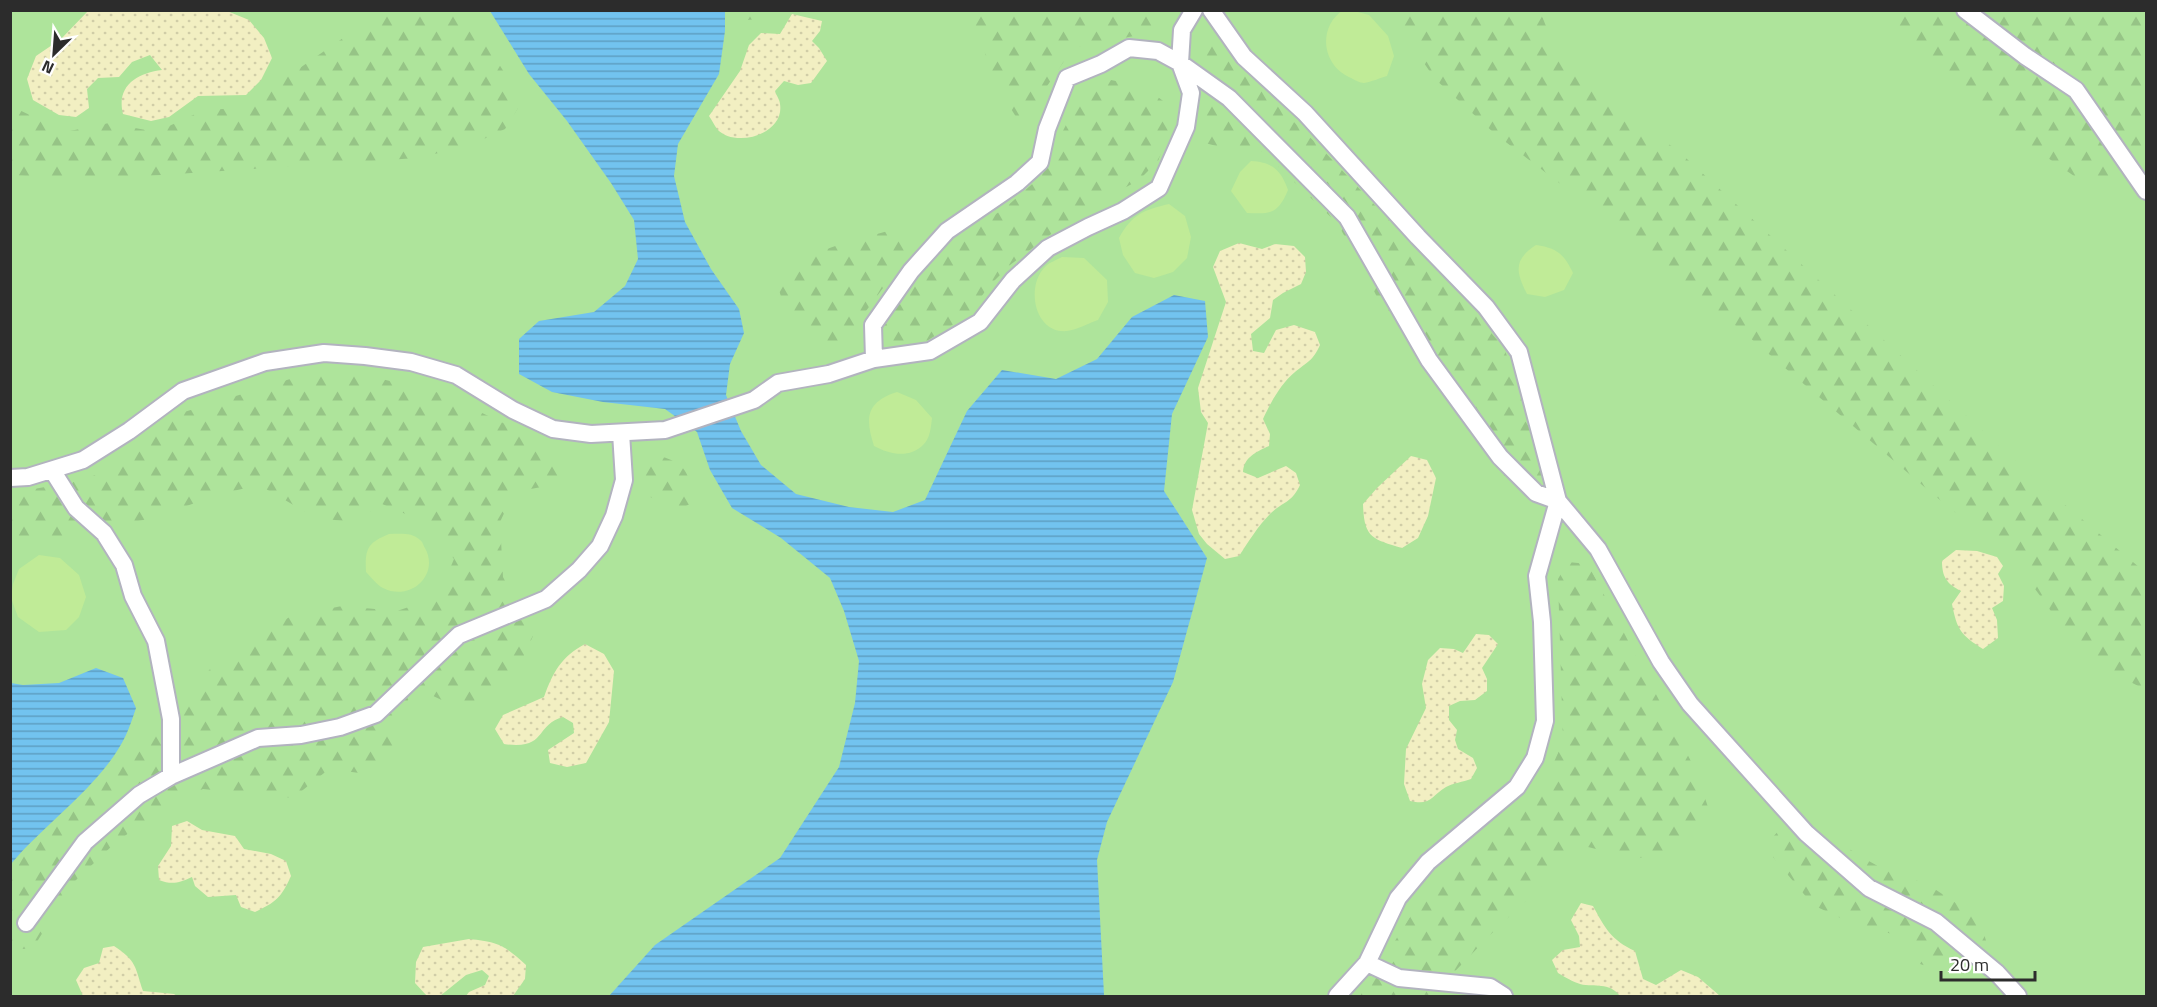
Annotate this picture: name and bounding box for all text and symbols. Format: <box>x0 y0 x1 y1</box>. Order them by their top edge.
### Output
north arrow <box>24 24 84 84</box>
text: N <box>38 54 58 81</box>
scale bar <box>1941 944 2036 982</box>
text: 20 m <box>1950 951 1989 978</box>

